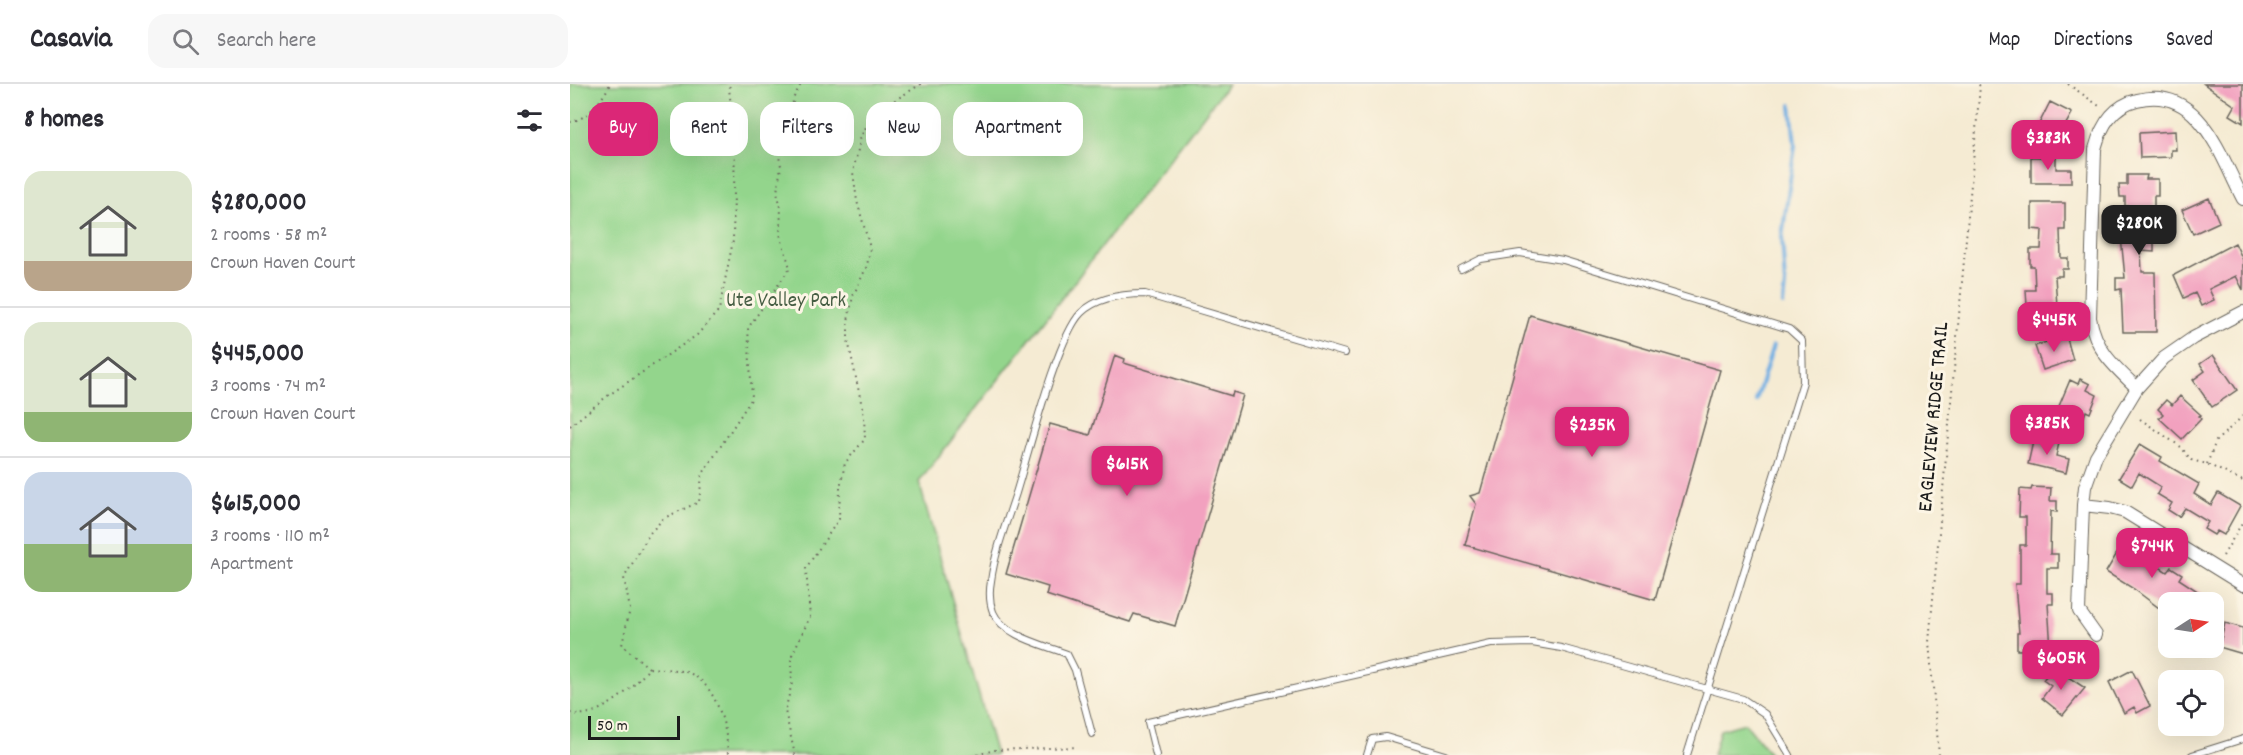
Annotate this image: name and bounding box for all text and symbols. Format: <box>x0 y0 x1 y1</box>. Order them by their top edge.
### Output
search box <box>148 14 568 68</box>
text: Casavia <box>30 21 112 61</box>
icon: search <box>169 25 202 58</box>
text: Search here <box>217 26 316 57</box>
text: Map <box>1989 26 2020 56</box>
text: Directions <box>2053 26 2133 56</box>
text: Saved <box>2166 26 2213 56</box>
text: 8 homes <box>24 102 104 139</box>
chip: Buy <box>588 102 658 156</box>
chip: Rent <box>670 102 748 156</box>
chip: Filters <box>760 102 854 156</box>
chip: New <box>866 102 941 156</box>
chip: Apartment <box>953 102 1083 156</box>
icon: filters <box>513 104 546 137</box>
pin: $383K <box>2006 120 2090 171</box>
text: $383K <box>2025 125 2071 153</box>
text: $280,000 <box>210 185 307 222</box>
icon: home <box>72 195 144 267</box>
pin: $280K <box>2097 205 2181 256</box>
text: $280K <box>2115 210 2163 238</box>
text: 2 rooms · 58 m² <box>210 222 327 250</box>
text: Crown Haven Court <box>210 250 356 278</box>
park label: Ute Valley Park <box>726 287 846 317</box>
pin: $445K <box>2012 302 2096 353</box>
text: $445K <box>2031 307 2077 335</box>
street label: EAGLEVIEW RIDGE TRAIL <box>1912 320 1958 513</box>
text: $445,000 <box>210 336 304 373</box>
icon: home <box>72 346 144 418</box>
text: 3 rooms · 74 m² <box>210 373 326 401</box>
text: Crown Haven Court <box>210 401 356 429</box>
pin: $385K <box>2005 405 2089 456</box>
pin: $235K <box>1550 407 1634 458</box>
text: $385K <box>2024 410 2070 438</box>
text: $235K <box>1569 412 1615 440</box>
pin: $615K <box>1085 446 1169 497</box>
text: $615K <box>1106 451 1148 479</box>
text: $615,000 <box>210 486 301 523</box>
icon: home <box>72 496 144 568</box>
text: 3 rooms · 110 m² <box>210 523 330 551</box>
pin: $744K <box>2110 528 2194 579</box>
text: $744K <box>2130 533 2174 561</box>
text: Apartment <box>210 551 293 579</box>
north arrow <box>2158 592 2224 658</box>
map controls <box>2158 592 2224 736</box>
pin: $605K <box>2019 640 2103 691</box>
text: $605K <box>2036 645 2086 673</box>
button: locate <box>2158 670 2224 736</box>
scale bar <box>588 713 680 740</box>
text: 50 m <box>597 715 628 738</box>

